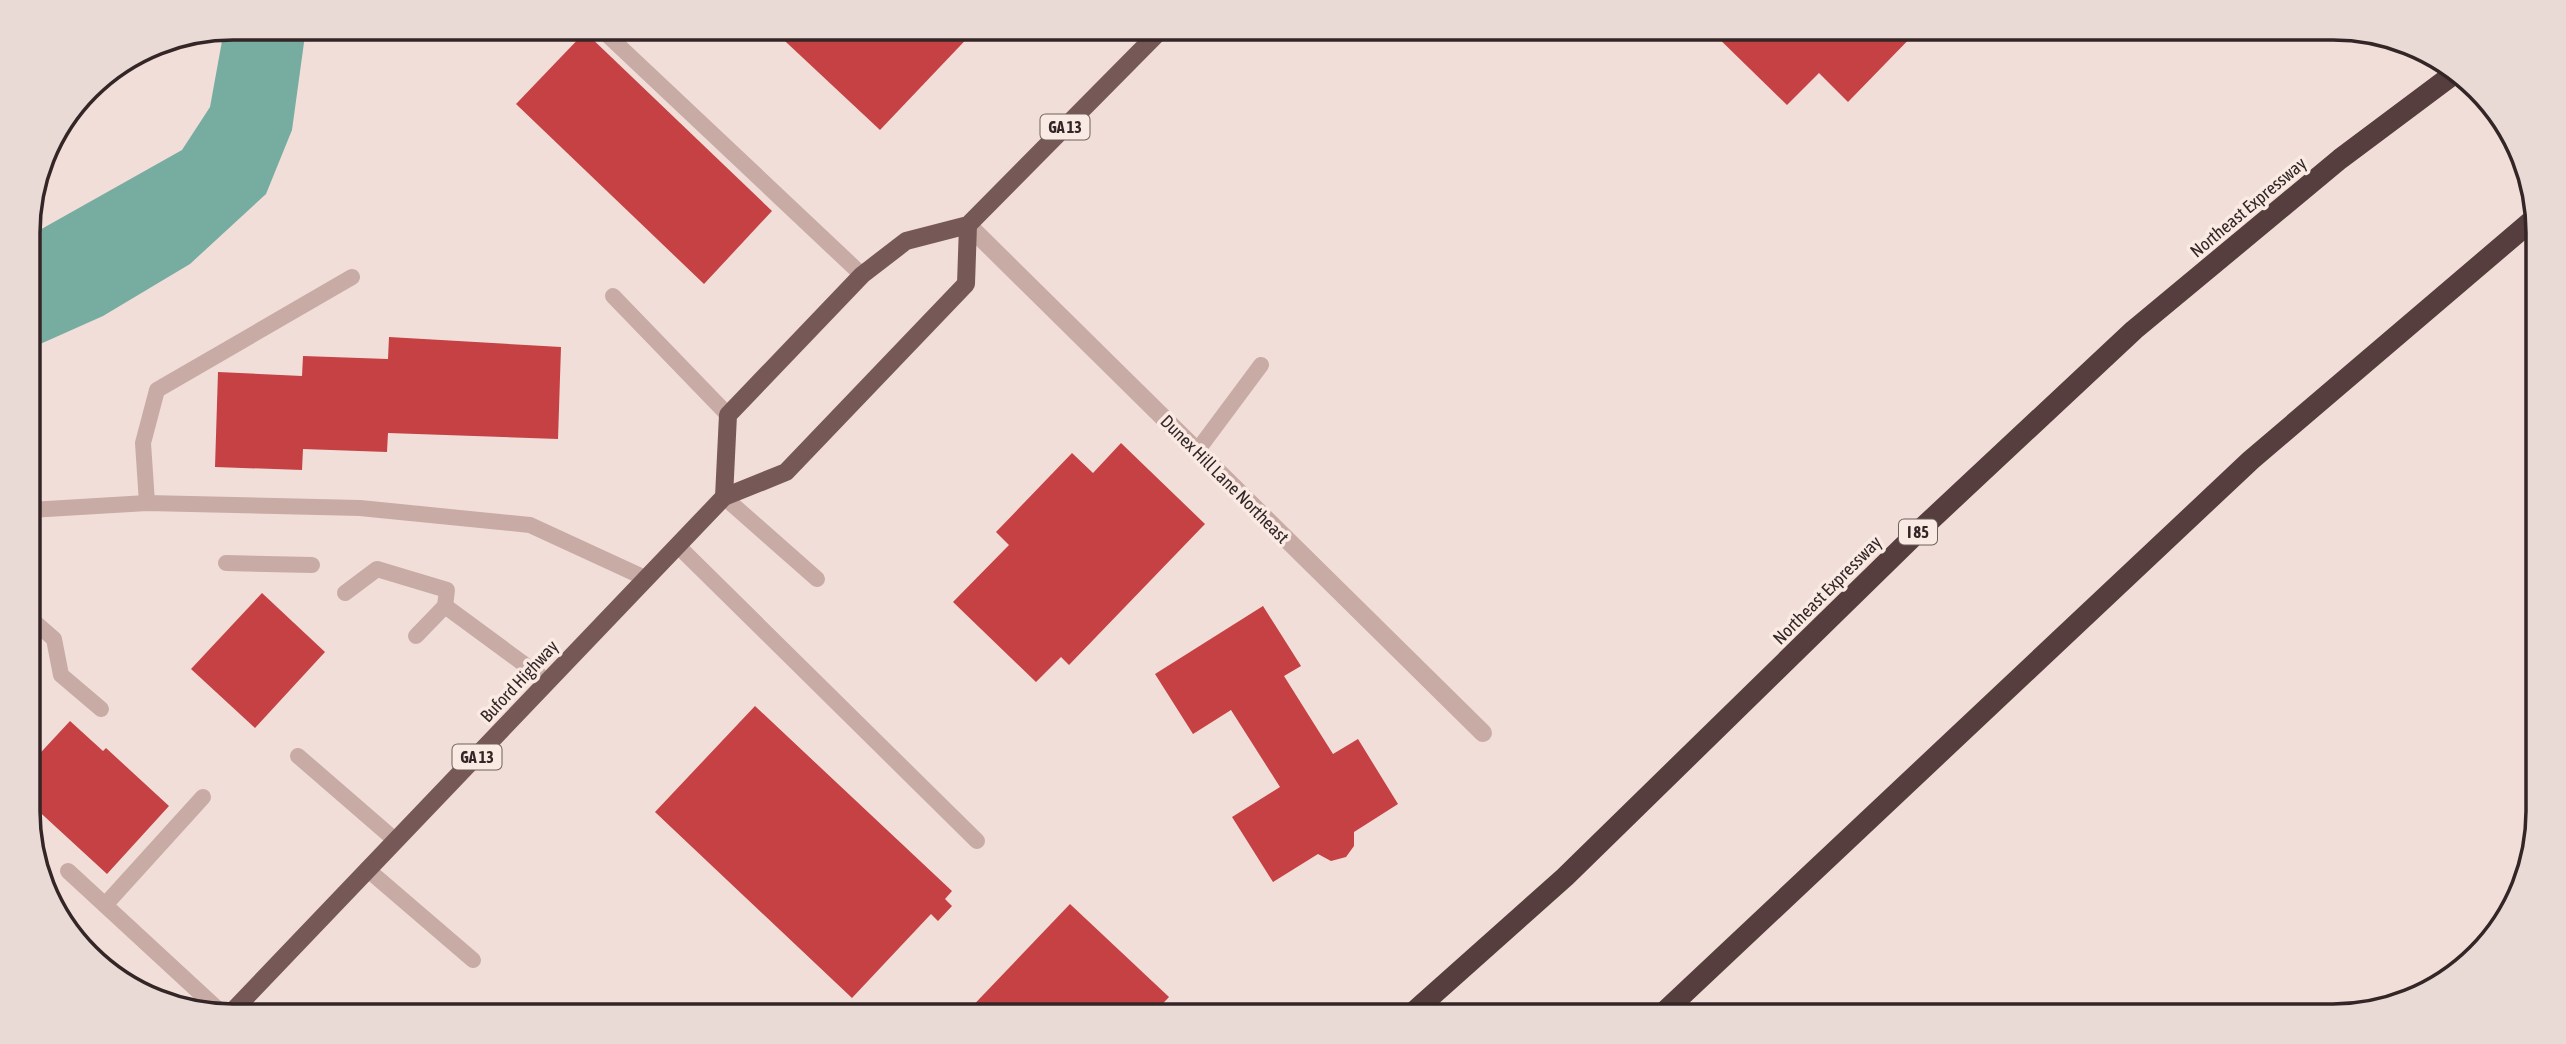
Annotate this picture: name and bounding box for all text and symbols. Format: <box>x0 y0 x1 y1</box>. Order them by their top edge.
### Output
road number: GA 13 <box>1040 114 1090 140</box>
street label: Northeast Expressway <box>2186 152 2310 262</box>
street label: Dunex Hill Lane Northeast <box>1156 410 1294 548</box>
road number: I 85 <box>1899 520 1937 544</box>
street label: Northeast Expressway <box>1768 531 1886 649</box>
street label: Buford Highway <box>476 636 562 726</box>
road number: GA 13 <box>452 744 502 770</box>

